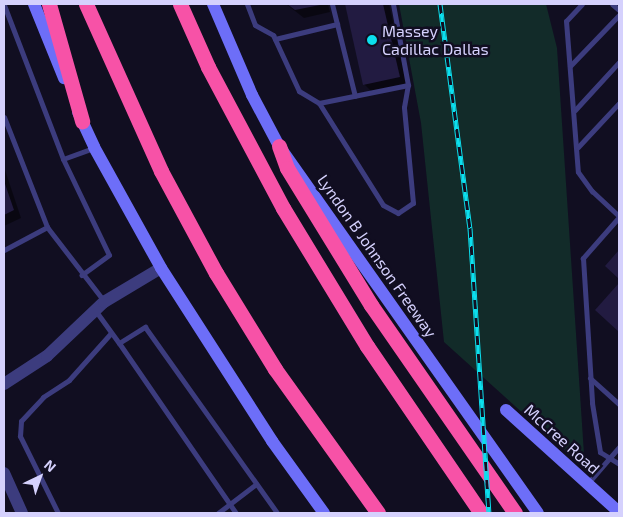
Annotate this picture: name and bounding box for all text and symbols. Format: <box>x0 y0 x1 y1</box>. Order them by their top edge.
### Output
place label: Massey Cadillac Dallas <box>382 21 489 59</box>
marker: Massey Cadillac Dallas <box>366 34 378 46</box>
street label: Lyndon B Johnson Freeway <box>313 171 441 341</box>
street label: McCree Road <box>520 400 604 478</box>
north arrow <box>15 452 65 502</box>
text: N <box>41 456 60 475</box>

